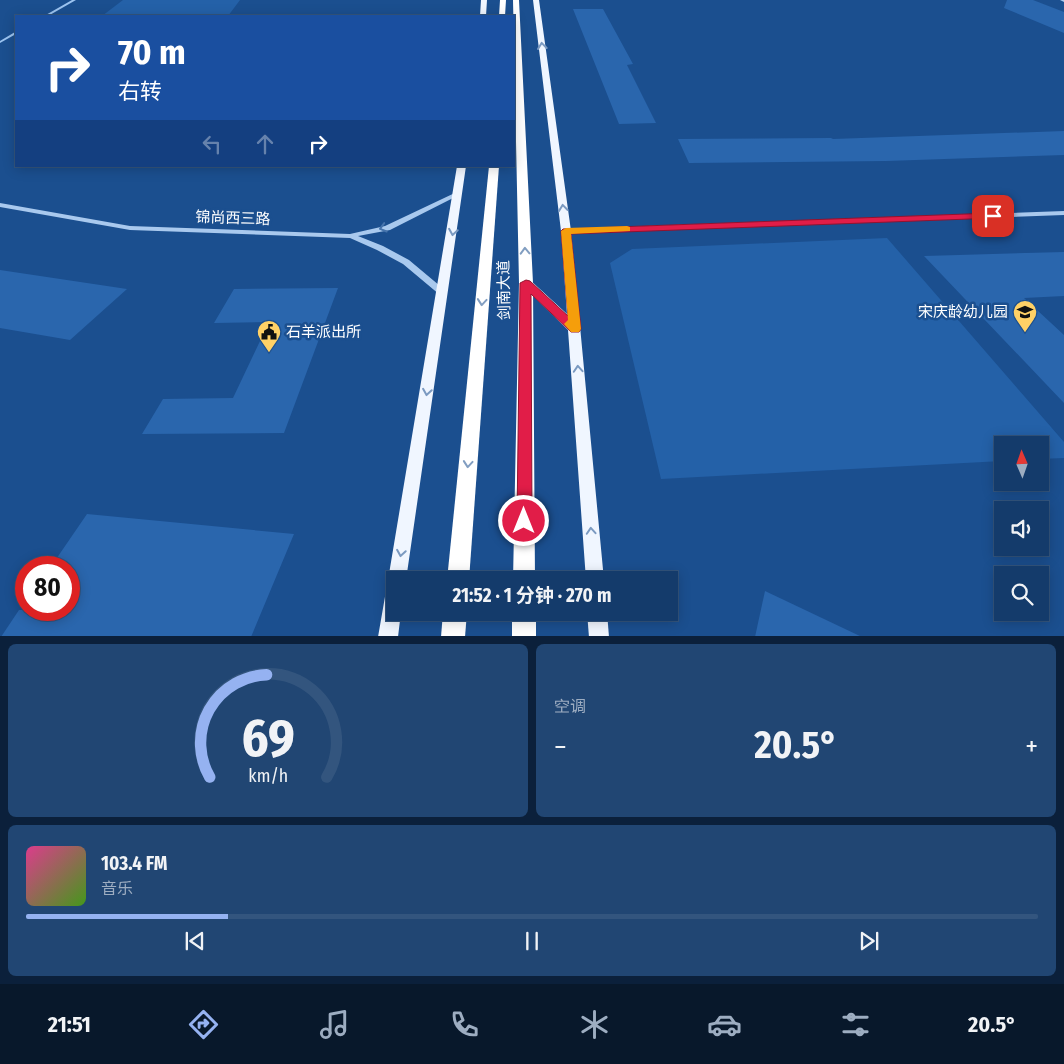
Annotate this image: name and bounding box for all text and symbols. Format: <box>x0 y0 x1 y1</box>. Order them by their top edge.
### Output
text: 70 m <box>118 31 186 73</box>
icon: right <box>35 35 100 100</box>
one-way arrow <box>537 42 548 50</box>
text: 右转 <box>118 78 162 105</box>
icon: left <box>198 130 226 158</box>
icon: ahead <box>251 130 279 158</box>
icon: right <box>304 130 332 158</box>
pin <box>972 195 1014 237</box>
icon: arrive <box>979 202 1007 230</box>
one-way arrow <box>558 203 569 211</box>
street label: 锦尚西三路 <box>195 208 271 228</box>
one-way arrow <box>380 222 388 232</box>
one-way arrow <box>448 227 458 236</box>
one-way arrow <box>519 247 530 255</box>
street label: 剑南大道 <box>494 260 514 320</box>
one-way arrow <box>477 298 488 306</box>
school or university icon: 宋庆龄幼儿园 <box>1012 299 1038 333</box>
place label: 宋庆龄幼儿园 <box>918 303 1008 321</box>
public building icon: 石羊派出所 <box>256 319 282 353</box>
place label: 石羊派出所 <box>286 323 361 341</box>
one-way arrow <box>573 365 584 373</box>
one-way arrow <box>422 389 433 397</box>
north arrow <box>994 436 1049 491</box>
map controls <box>994 436 1049 621</box>
one-way arrow <box>462 460 473 468</box>
position arrow <box>497 494 549 546</box>
button: sound <box>994 501 1049 556</box>
one-way arrow <box>585 527 596 535</box>
one-way arrow <box>397 548 407 557</box>
speed limit sign: 80 <box>15 556 80 621</box>
button: search <box>994 566 1049 621</box>
text: 21:52 · 1 分钟 · 270 m <box>453 584 611 607</box>
text: 空调 <box>554 697 586 716</box>
text: 69 <box>241 707 295 770</box>
text: 20.5° <box>754 722 838 768</box>
text: − <box>554 730 567 763</box>
text: + <box>1025 730 1038 763</box>
text: km/h <box>248 765 288 787</box>
text: 103.4 FM <box>101 852 167 875</box>
text: 音乐 <box>101 879 133 898</box>
icon: previous <box>181 927 209 955</box>
icon: pause <box>518 927 546 955</box>
icon: next <box>855 927 883 955</box>
icon: directions <box>186 1007 221 1042</box>
icon: music <box>317 1007 352 1042</box>
icon: phone <box>447 1007 482 1042</box>
icon: climate <box>577 1007 612 1042</box>
icon: car <box>707 1007 742 1042</box>
icon: filters <box>838 1007 873 1042</box>
text: 21:51 <box>48 1011 91 1038</box>
text: 20.5° <box>968 1011 1016 1038</box>

